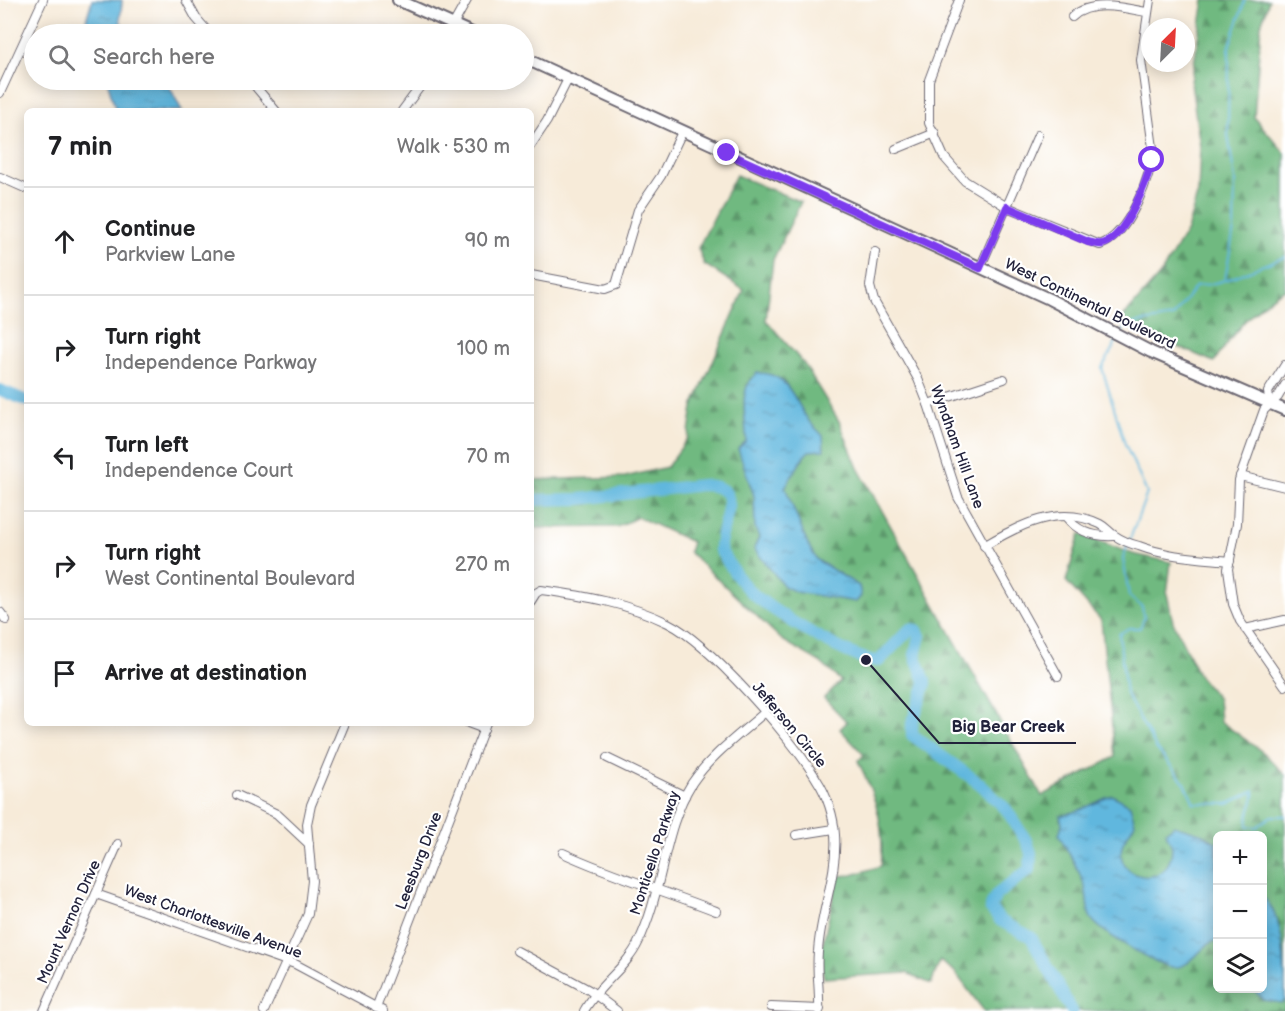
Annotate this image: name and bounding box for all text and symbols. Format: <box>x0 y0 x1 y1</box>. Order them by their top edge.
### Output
north arrow <box>1141 18 1195 72</box>
search box <box>24 24 534 90</box>
icon: search <box>45 41 78 74</box>
text: Search here <box>93 44 215 71</box>
text: 7 min <box>48 132 112 163</box>
text: Walk · 530 m <box>397 135 510 159</box>
route end <box>713 139 739 165</box>
route start <box>1138 146 1164 172</box>
text: Continue <box>105 216 195 243</box>
icon: ahead <box>48 225 81 258</box>
text: 90 m <box>465 229 510 253</box>
text: Parkview Lane <box>105 243 235 267</box>
street label: West Continental Boulevard <box>1001 254 1179 354</box>
text: Turn right <box>105 324 201 351</box>
icon: right <box>48 333 81 366</box>
text: 100 m <box>457 337 510 361</box>
text: Independence Parkway <box>105 351 317 375</box>
street label: Wyndham Hill Lane <box>926 383 988 511</box>
text: Turn left <box>105 432 189 459</box>
icon: left <box>48 441 81 474</box>
text: 70 m <box>466 445 510 469</box>
text: Independence Court <box>105 459 293 483</box>
text: Turn right <box>105 540 201 567</box>
icon: right <box>48 549 81 582</box>
text: 270 m <box>455 553 510 577</box>
text: West Continental Boulevard <box>105 567 355 591</box>
icon: arrive <box>48 657 81 690</box>
text: Arrive at destination <box>105 660 307 687</box>
street label: Jefferson Circle <box>748 678 830 772</box>
callout: Big Bear Creek <box>939 709 1076 743</box>
text: Big Bear Creek <box>951 718 1065 737</box>
street label: Monticello Parkway <box>626 788 684 917</box>
street label: Leesburg Drive <box>392 809 446 913</box>
map controls <box>1213 831 1267 993</box>
button: + <box>1213 831 1267 885</box>
street label: Mount Vernon Drive <box>33 857 105 987</box>
street label: West Charlottesville Avenue <box>121 881 305 963</box>
button: − <box>1213 885 1267 939</box>
button: layers <box>1213 939 1267 993</box>

